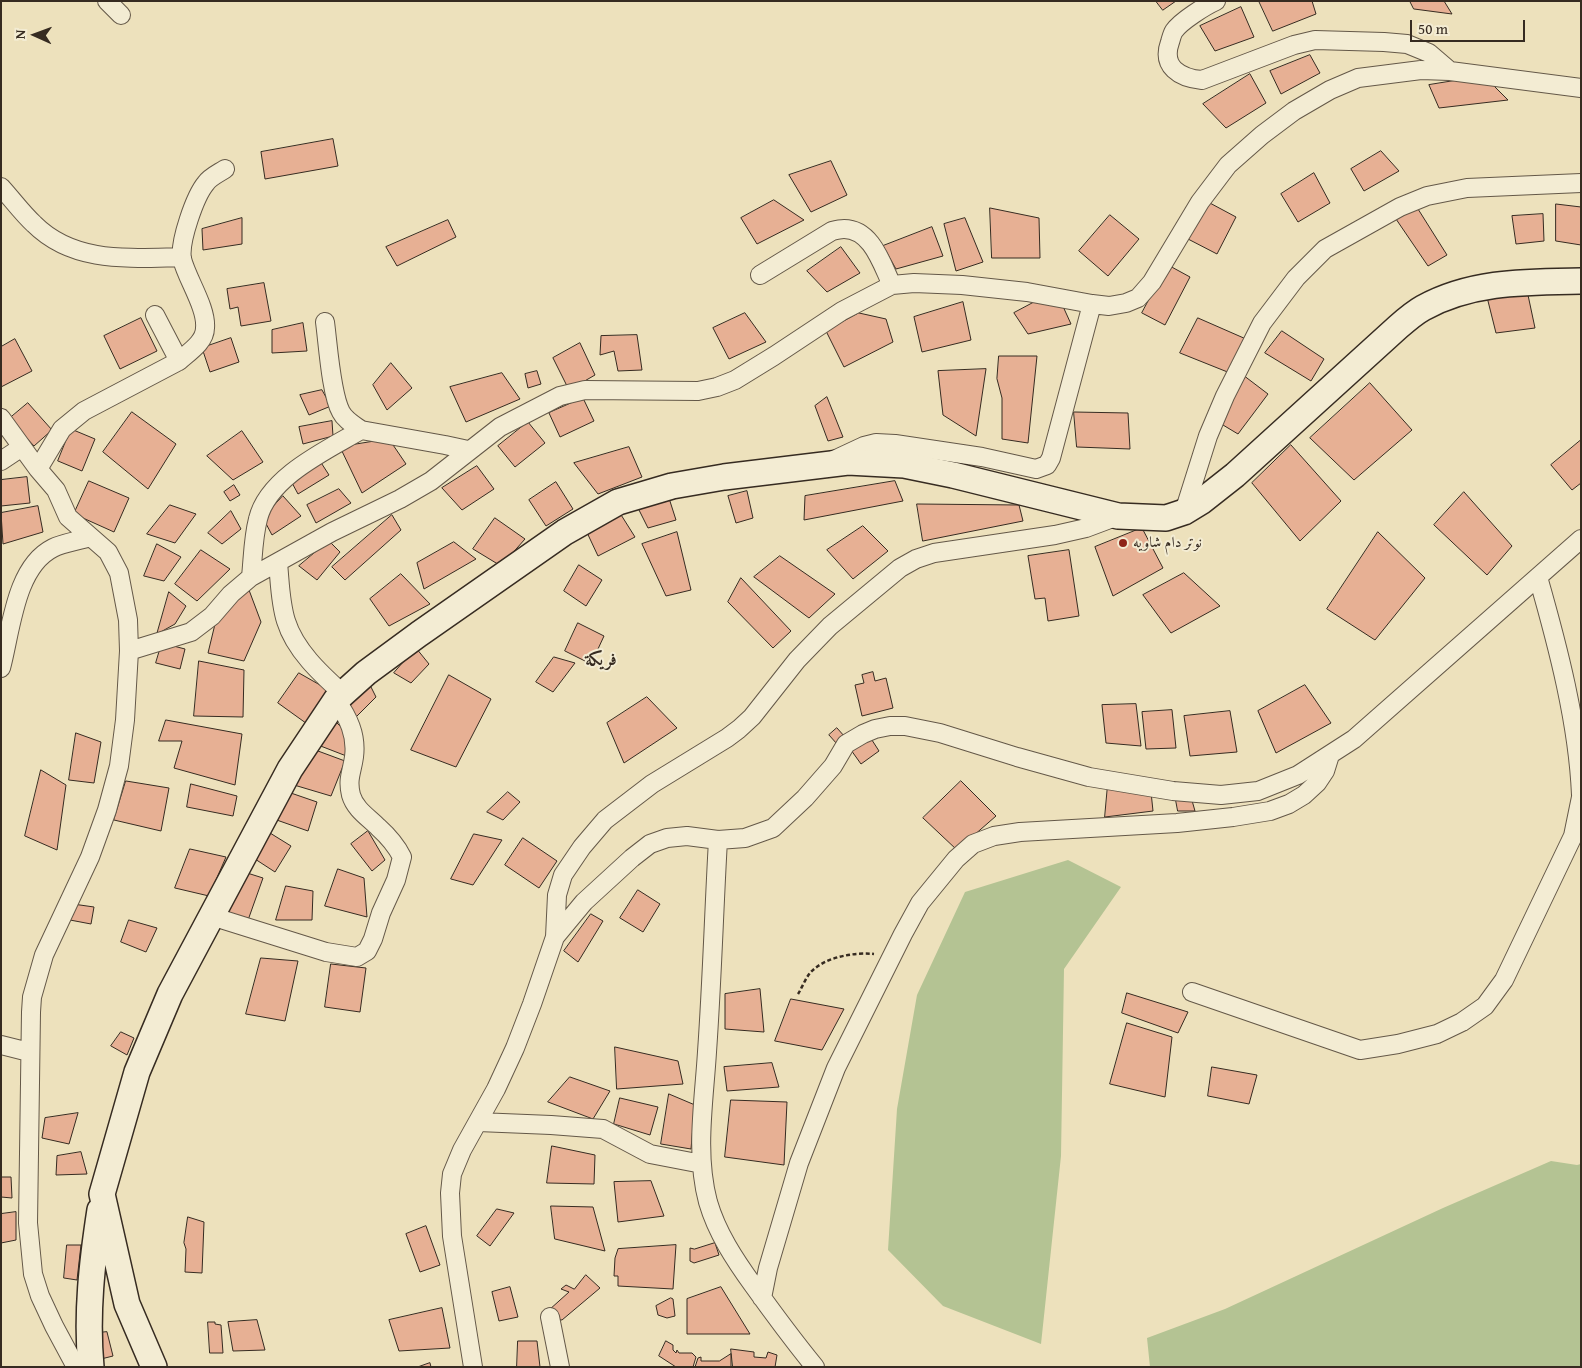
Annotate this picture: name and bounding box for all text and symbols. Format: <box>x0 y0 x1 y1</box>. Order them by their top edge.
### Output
north arrow <box>10 10 60 60</box>
scale bar <box>1412 10 1527 42</box>
text: 50 m <box>1418 18 1448 39</box>
text: N <box>10 29 30 40</box>
place label: نوتر دام شاويه <box>1133 534 1202 552</box>
marker: نوتر دام شاويه <box>1117 537 1129 549</box>
district label: فريكة <box>585 649 617 671</box>

